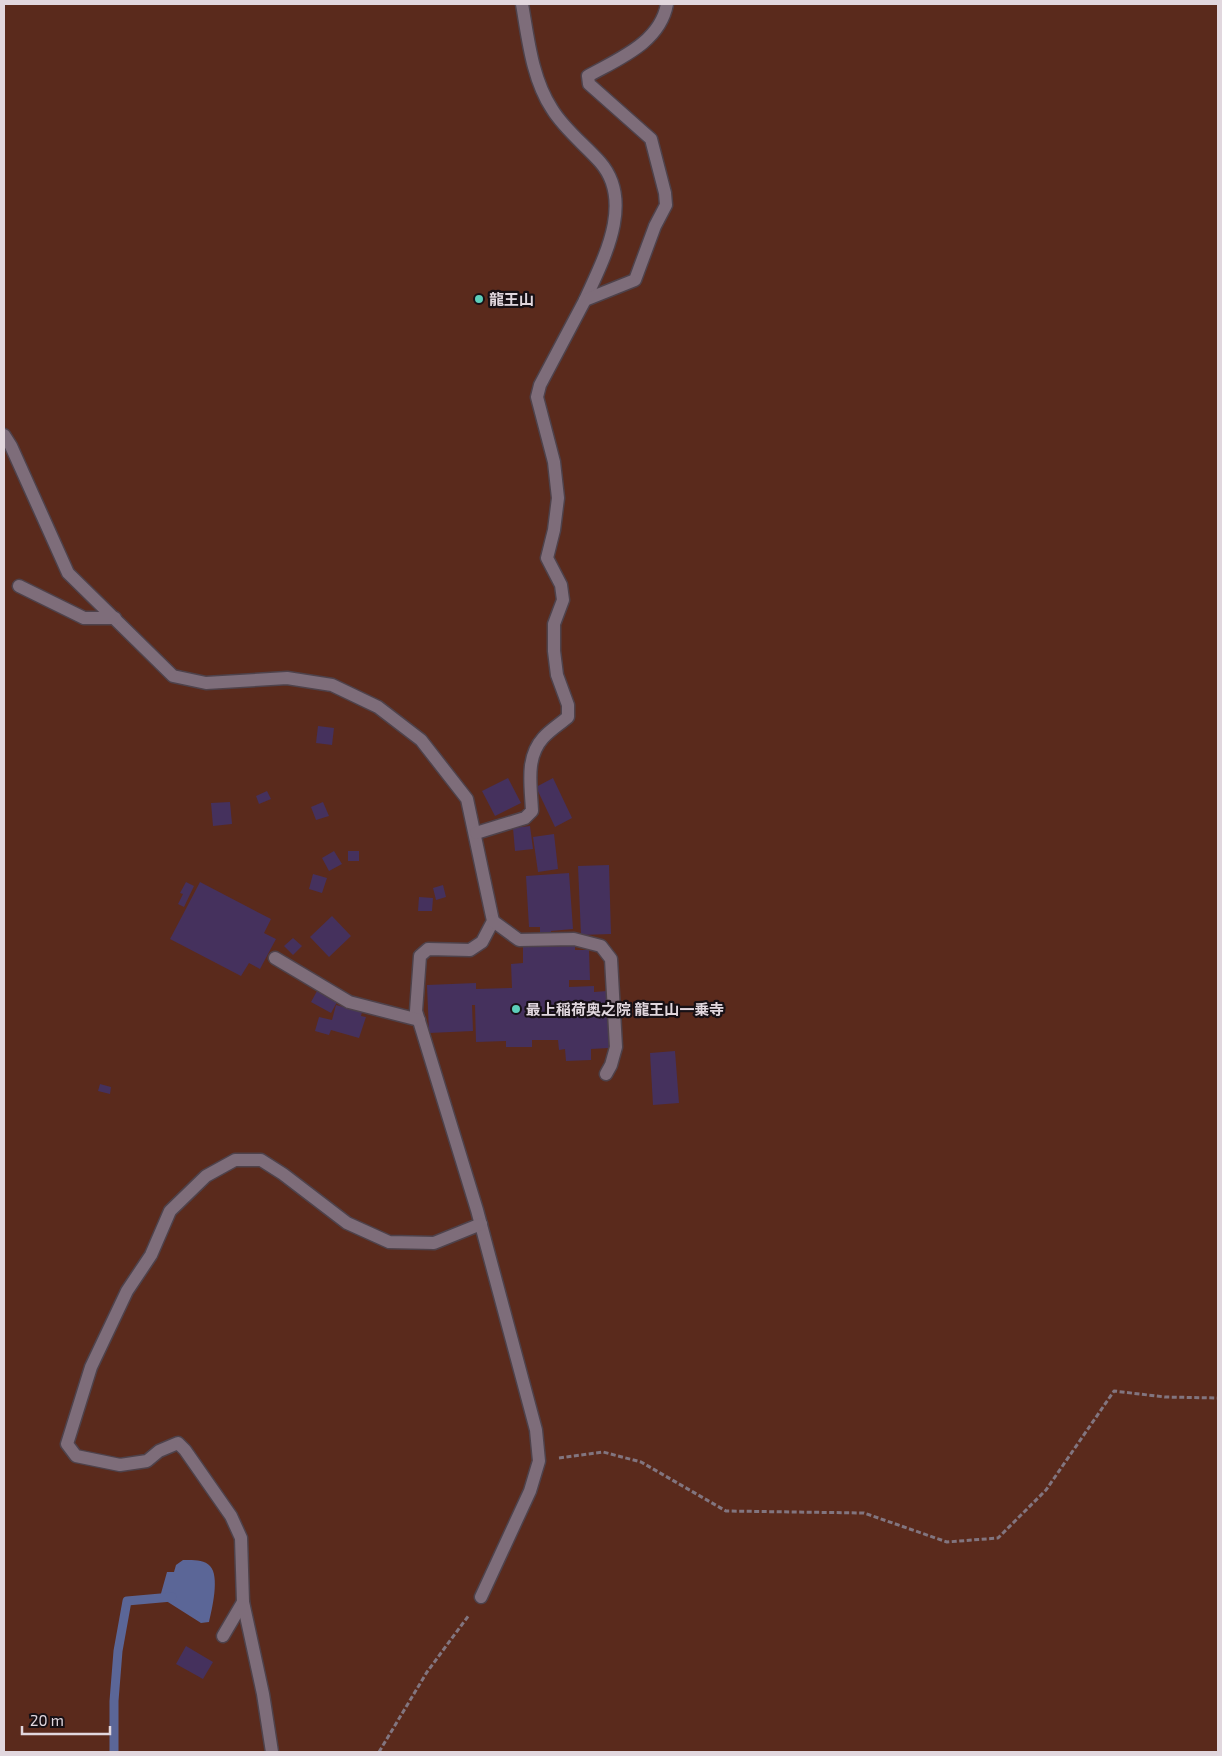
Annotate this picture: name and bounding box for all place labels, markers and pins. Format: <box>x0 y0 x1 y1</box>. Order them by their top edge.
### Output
place label: 龍王山 <box>489 290 534 308</box>
marker: 龍王山 <box>473 293 485 305</box>
place label: 最上稲荷奥之院 龍王山一乗寺 <box>526 1000 724 1018</box>
marker: 最上稲荷奥之院 龍王山一乗寺 <box>510 1003 522 1015</box>

